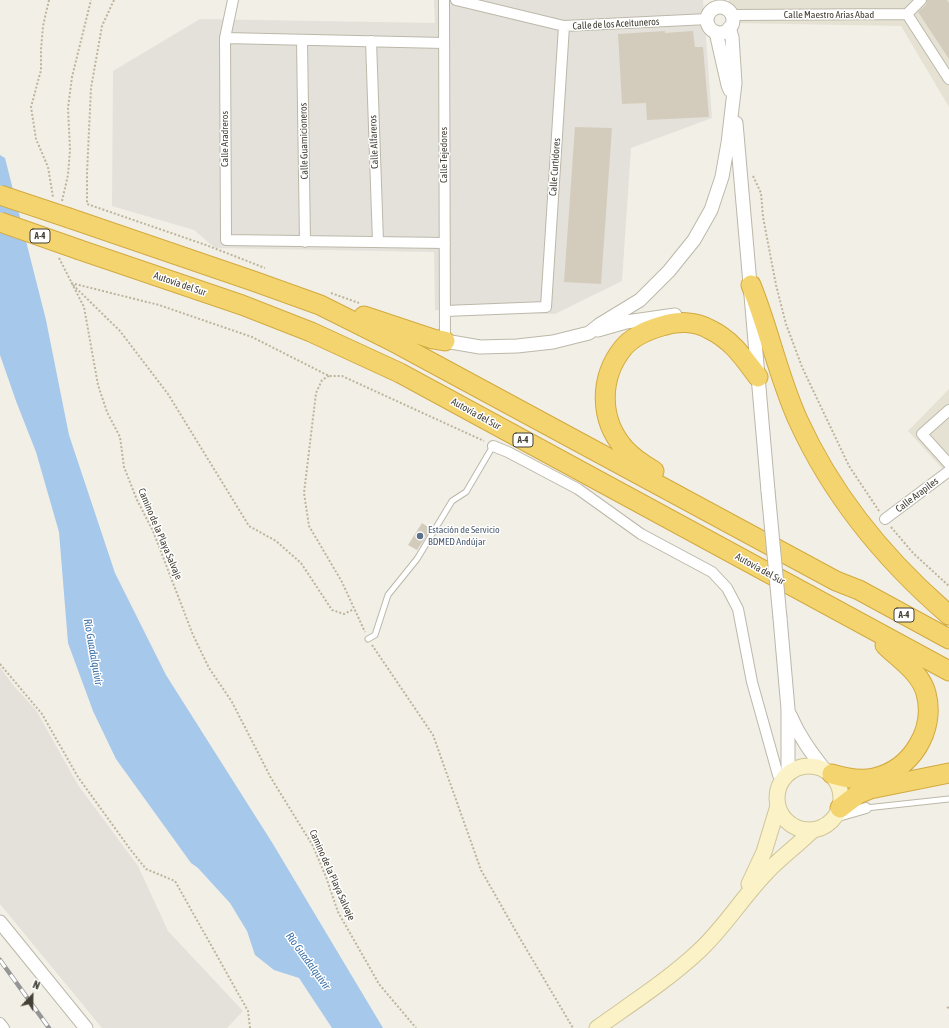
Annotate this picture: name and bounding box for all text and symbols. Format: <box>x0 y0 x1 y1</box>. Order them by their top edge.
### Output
street label: Calle Maestro Arias Abad <box>784 9 874 21</box>
street label: Calle de los Aceituneros <box>572 16 660 32</box>
street label: Calle Guarnicioneros <box>297 103 311 179</box>
street label: Calle Aradreros <box>219 111 231 167</box>
street label: Calle Alfareros <box>367 115 381 169</box>
street label: Calle Tejedores <box>438 127 450 183</box>
street label: Calle Curtidores <box>547 138 563 196</box>
road number: A-4 <box>30 229 50 243</box>
street label: Autovía del Sur <box>152 269 208 299</box>
street label: Autovía del Sur <box>449 395 503 433</box>
road number: A-4 <box>513 433 533 447</box>
street label: Calle Arapiles <box>893 475 941 515</box>
street label: Camino de la Playa Salvaje <box>135 487 185 581</box>
place label: Estación de Servicio BDMED Andújar <box>428 524 500 548</box>
marker: Estación de Servicio BDMED Andújar <box>415 531 425 541</box>
street label: Autovía del Sur <box>733 550 787 588</box>
road number: A-4 <box>894 608 914 622</box>
water label: Río Guadalquivir <box>81 618 105 686</box>
street label: Camino de la Playa Salvaje <box>307 828 357 922</box>
water label: Río Guadalquivir <box>283 930 333 992</box>
north arrow <box>12 976 52 1016</box>
text: N <box>31 978 42 992</box>

